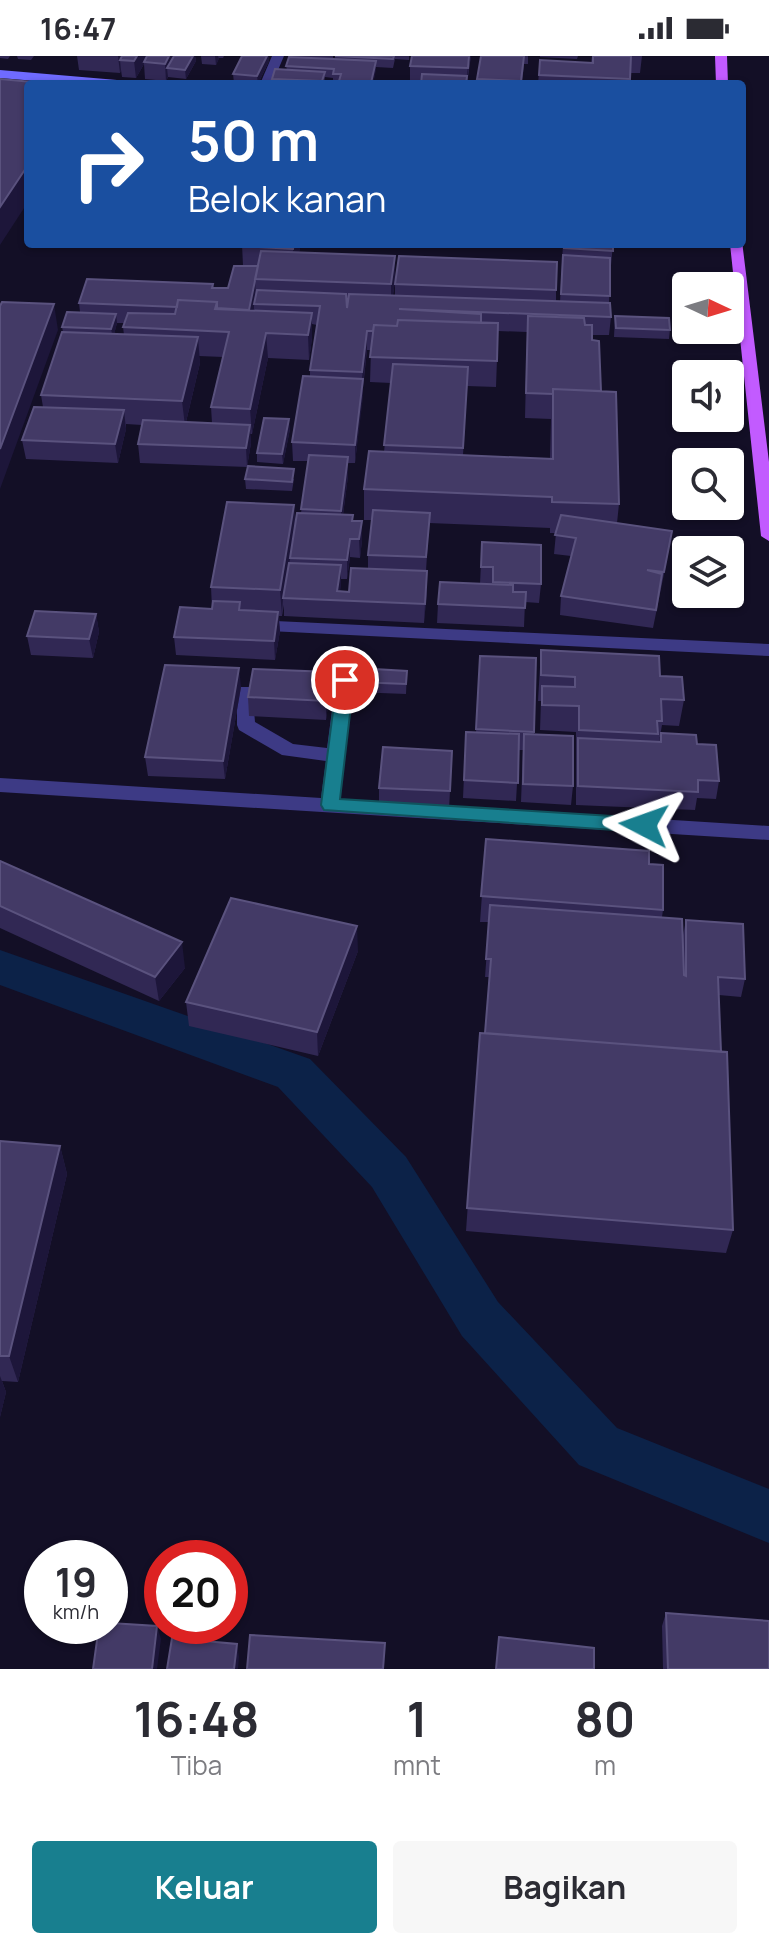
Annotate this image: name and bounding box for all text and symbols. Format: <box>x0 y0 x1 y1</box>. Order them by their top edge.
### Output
text: 16:47 <box>40 8 116 49</box>
text: 50 m <box>188 101 319 178</box>
icon: right <box>56 112 160 216</box>
text: Belok kanan <box>188 174 387 223</box>
north arrow <box>672 272 744 344</box>
map controls <box>672 272 744 608</box>
button: sound <box>672 360 744 432</box>
button: search <box>672 448 744 520</box>
button: layers <box>672 536 744 608</box>
pin <box>311 646 379 714</box>
icon: arrive <box>323 658 367 702</box>
position arrow <box>602 783 686 867</box>
speed limit sign: 20 <box>144 1540 248 1644</box>
text: 19 <box>55 1554 97 1609</box>
text: km/h <box>53 1598 99 1625</box>
text: 16:48 <box>134 1686 259 1751</box>
text: 1 <box>406 1686 427 1751</box>
text: 80 <box>574 1686 635 1751</box>
text: Tiba <box>171 1747 222 1783</box>
text: mnt <box>393 1747 441 1783</box>
text: m <box>594 1747 616 1783</box>
button: Keluar <box>32 1841 377 1933</box>
button: Bagikan <box>393 1841 737 1933</box>

